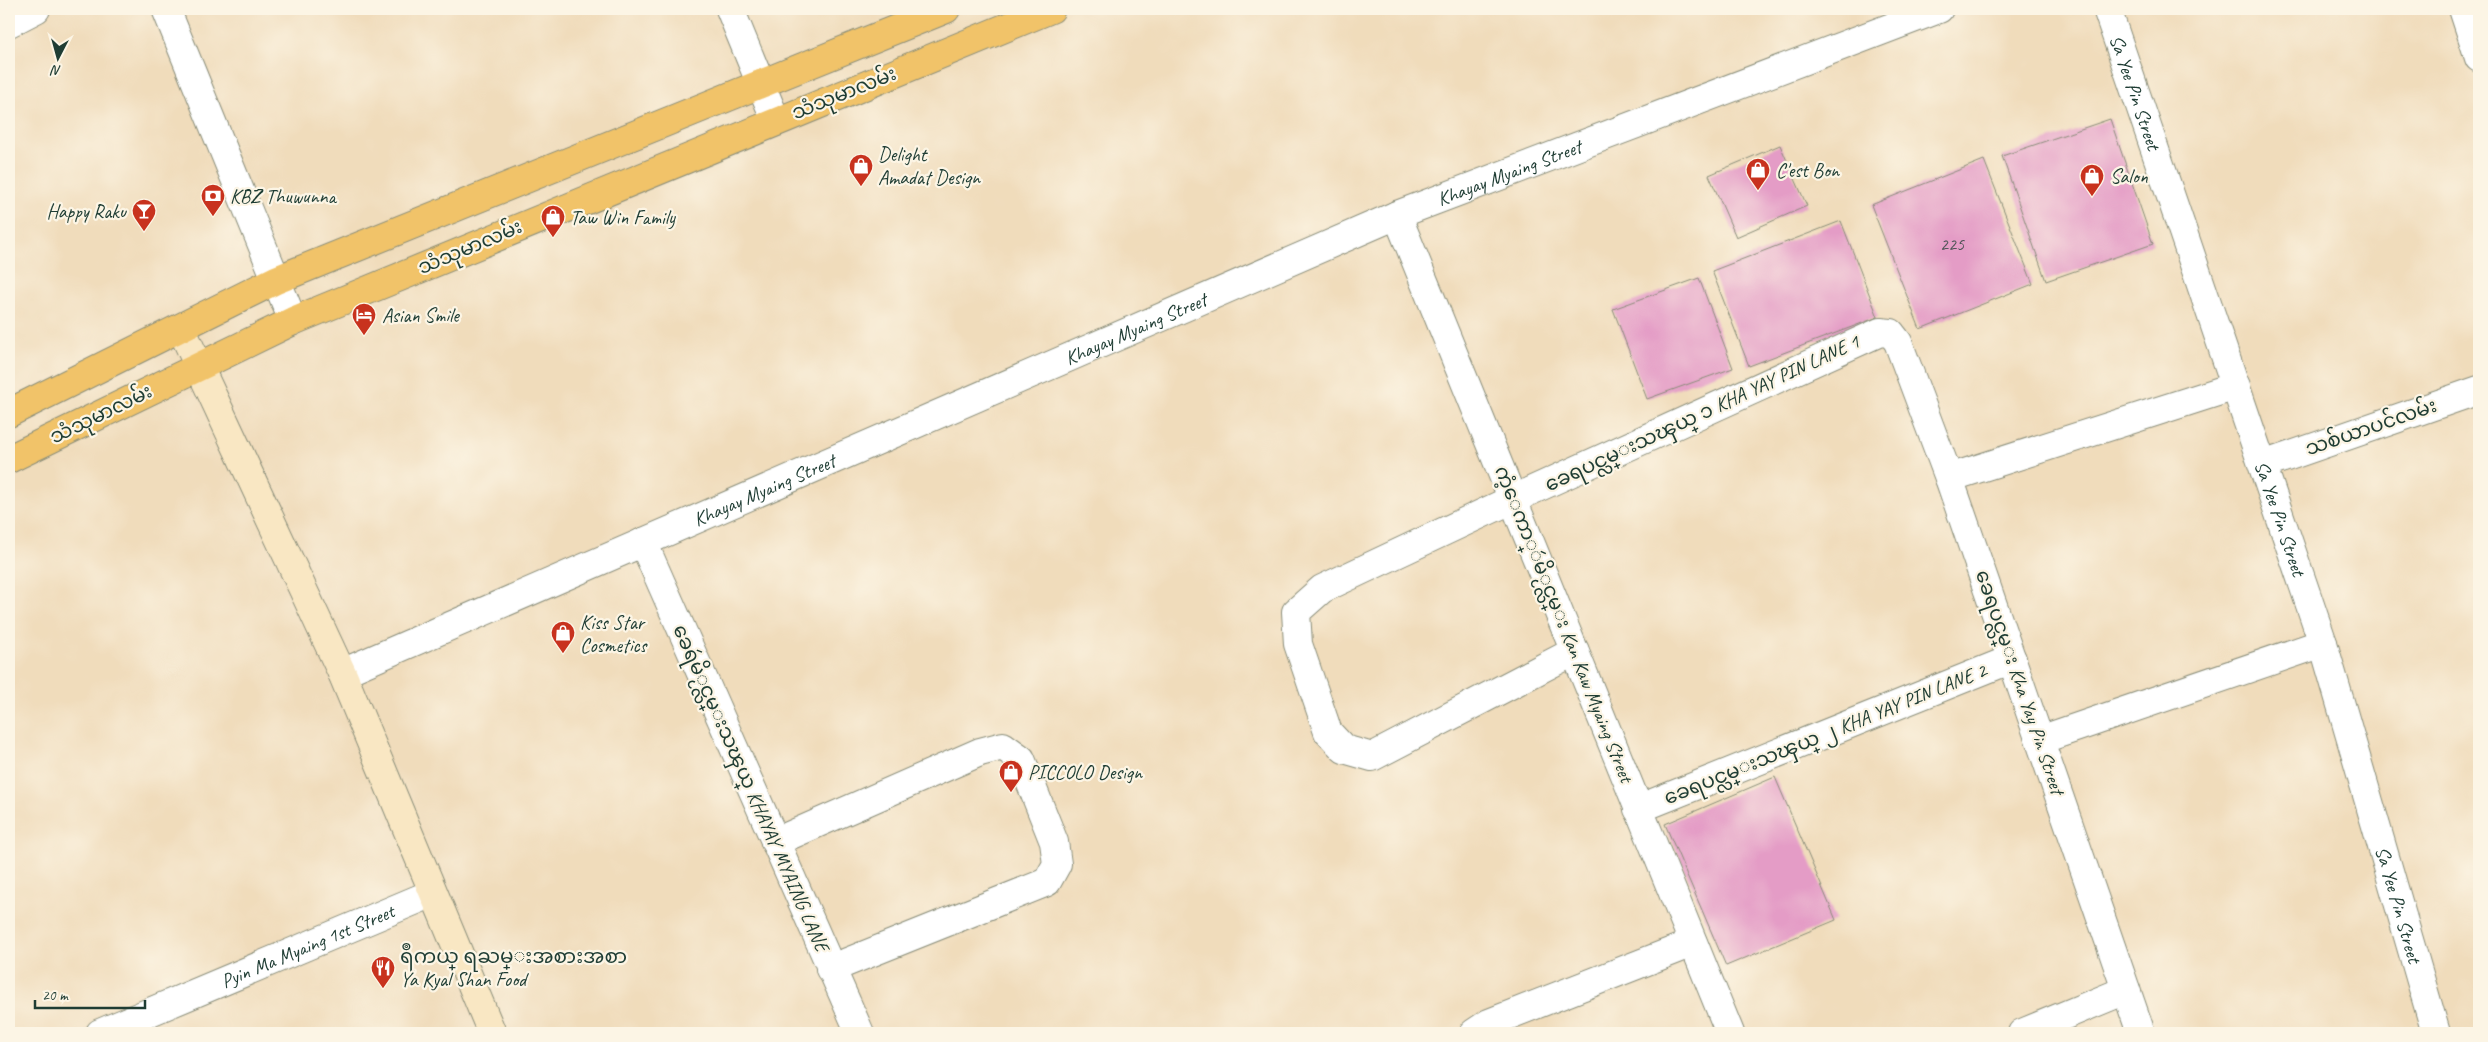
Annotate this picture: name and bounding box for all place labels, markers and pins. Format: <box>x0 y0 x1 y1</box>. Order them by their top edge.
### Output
place label: Delight Amadat Design <box>878 142 981 190</box>
shop icon: Delight Amadat Design <box>848 153 874 187</box>
shop icon: C'est Bon <box>1745 157 1771 191</box>
place label: C'est Bon <box>1776 158 1840 183</box>
shop icon: Salon <box>2079 163 2105 197</box>
place label: Salon <box>2110 164 2149 189</box>
bank icon: KBZ Thuwunna <box>200 183 226 217</box>
place label: KBZ Thuwunna <box>230 184 337 209</box>
bar icon: Happy Raku <box>131 198 157 232</box>
place label: Happy Raku <box>47 199 128 224</box>
shop icon: Taw Win Family <box>540 204 566 238</box>
place label: Taw Win Family <box>570 205 676 230</box>
hotel icon: Asian Smile <box>351 302 377 336</box>
place label: Asian Smile <box>382 303 460 328</box>
place label: Kiss Star Cosmetics <box>580 610 649 658</box>
shop icon: Kiss Star Cosmetics <box>550 620 576 654</box>
shop icon: PICCOLO Design <box>998 759 1024 793</box>
place label: PICCOLO Design <box>1028 760 1143 785</box>
place label: ရဳကယ္ ရႀမ္းအစားအစာ Ya Kyal Shan Food <box>400 943 627 992</box>
restaurant icon: ရဳကယ္ ရႀမ္းအစားအစာ Ya Kyal Shan Food <box>370 955 396 989</box>

